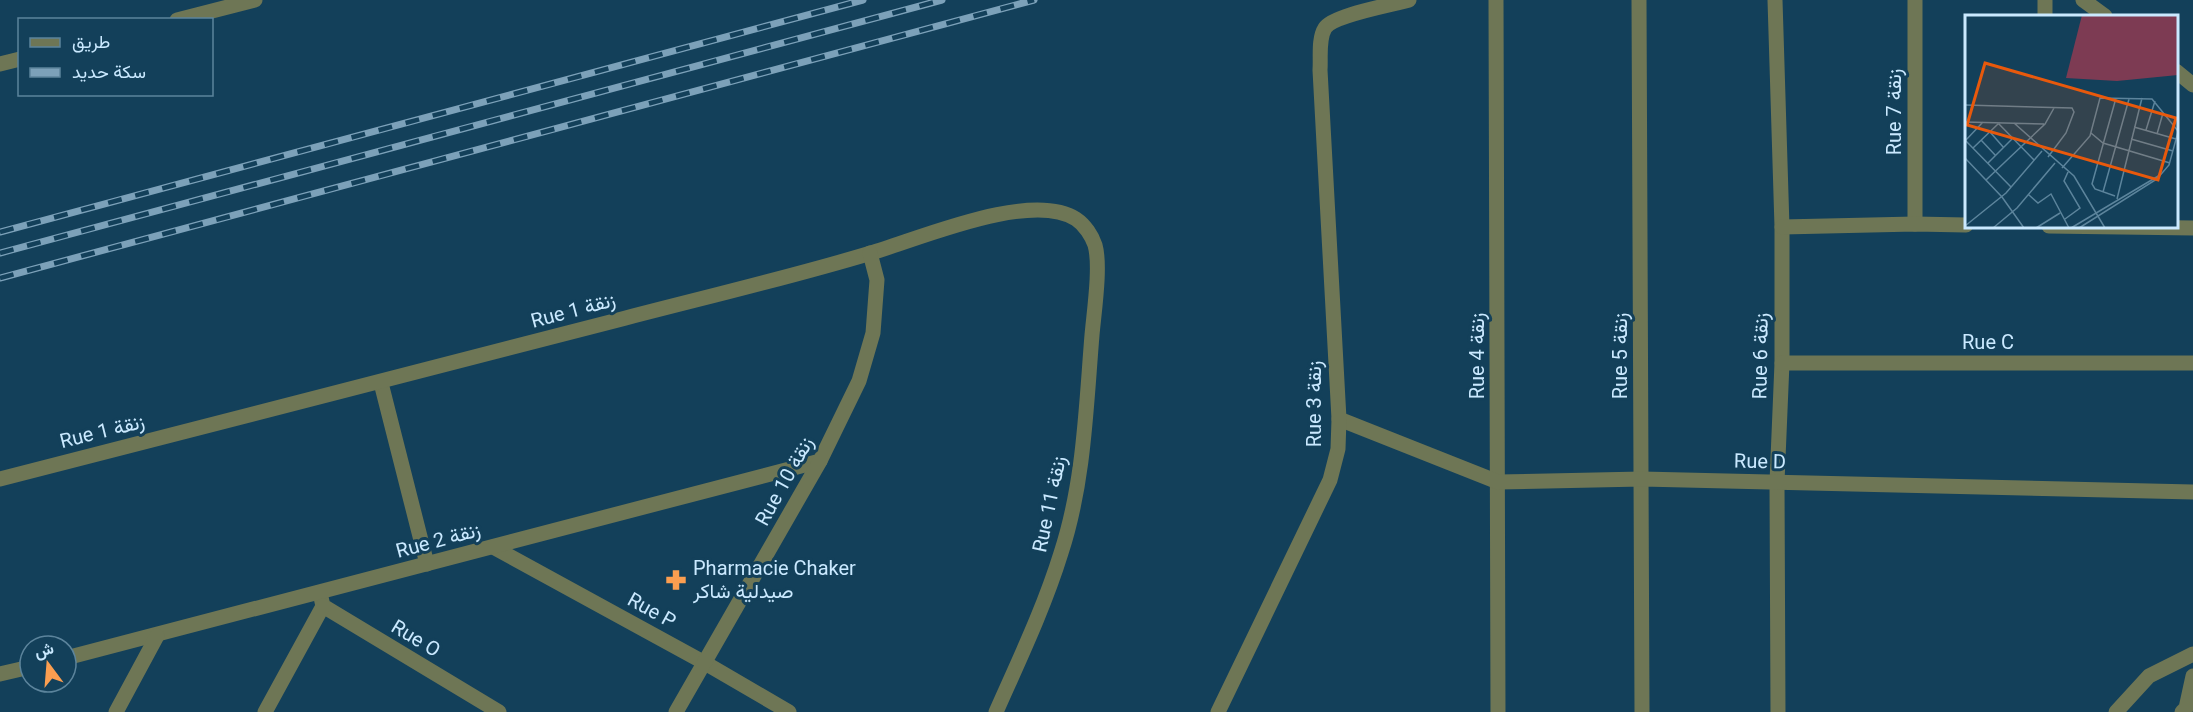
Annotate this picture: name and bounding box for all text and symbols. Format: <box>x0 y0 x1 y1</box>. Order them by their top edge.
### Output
inset map <box>1965 15 2178 228</box>
legend <box>18 18 213 96</box>
text: طريق <box>72 31 110 53</box>
text: سكة حديد <box>72 61 146 82</box>
street label: Rue 7 زنقة <box>1882 69 1907 155</box>
street label: Rue 1 زنقة <box>528 287 618 334</box>
street label: Rue 6 زنقة <box>1747 312 1774 400</box>
street label: Rue 4 زنقة <box>1465 313 1490 399</box>
street label: Rue 5 زنقة <box>1608 313 1633 399</box>
street label: Rue C <box>1962 330 2014 354</box>
street label: Rue 3 زنقة <box>1302 361 1327 447</box>
street label: Rue 1 زنقة <box>57 409 147 454</box>
street label: Rue 10 زنقة <box>750 432 819 530</box>
street label: Rue D <box>1734 449 1786 473</box>
street label: Rue 11 زنقة <box>1027 454 1072 555</box>
street label: Rue 2 زنقة <box>393 517 483 564</box>
place label: Pharmacie Chaker صيدلية شاكر <box>692 556 856 604</box>
pharmacy icon: Pharmacie Chaker صيدلية شاكر <box>664 568 688 592</box>
street label: Rue P <box>624 587 680 633</box>
street label: Rue O <box>387 614 445 662</box>
north arrow <box>18 634 78 694</box>
text: ش <box>32 638 56 662</box>

